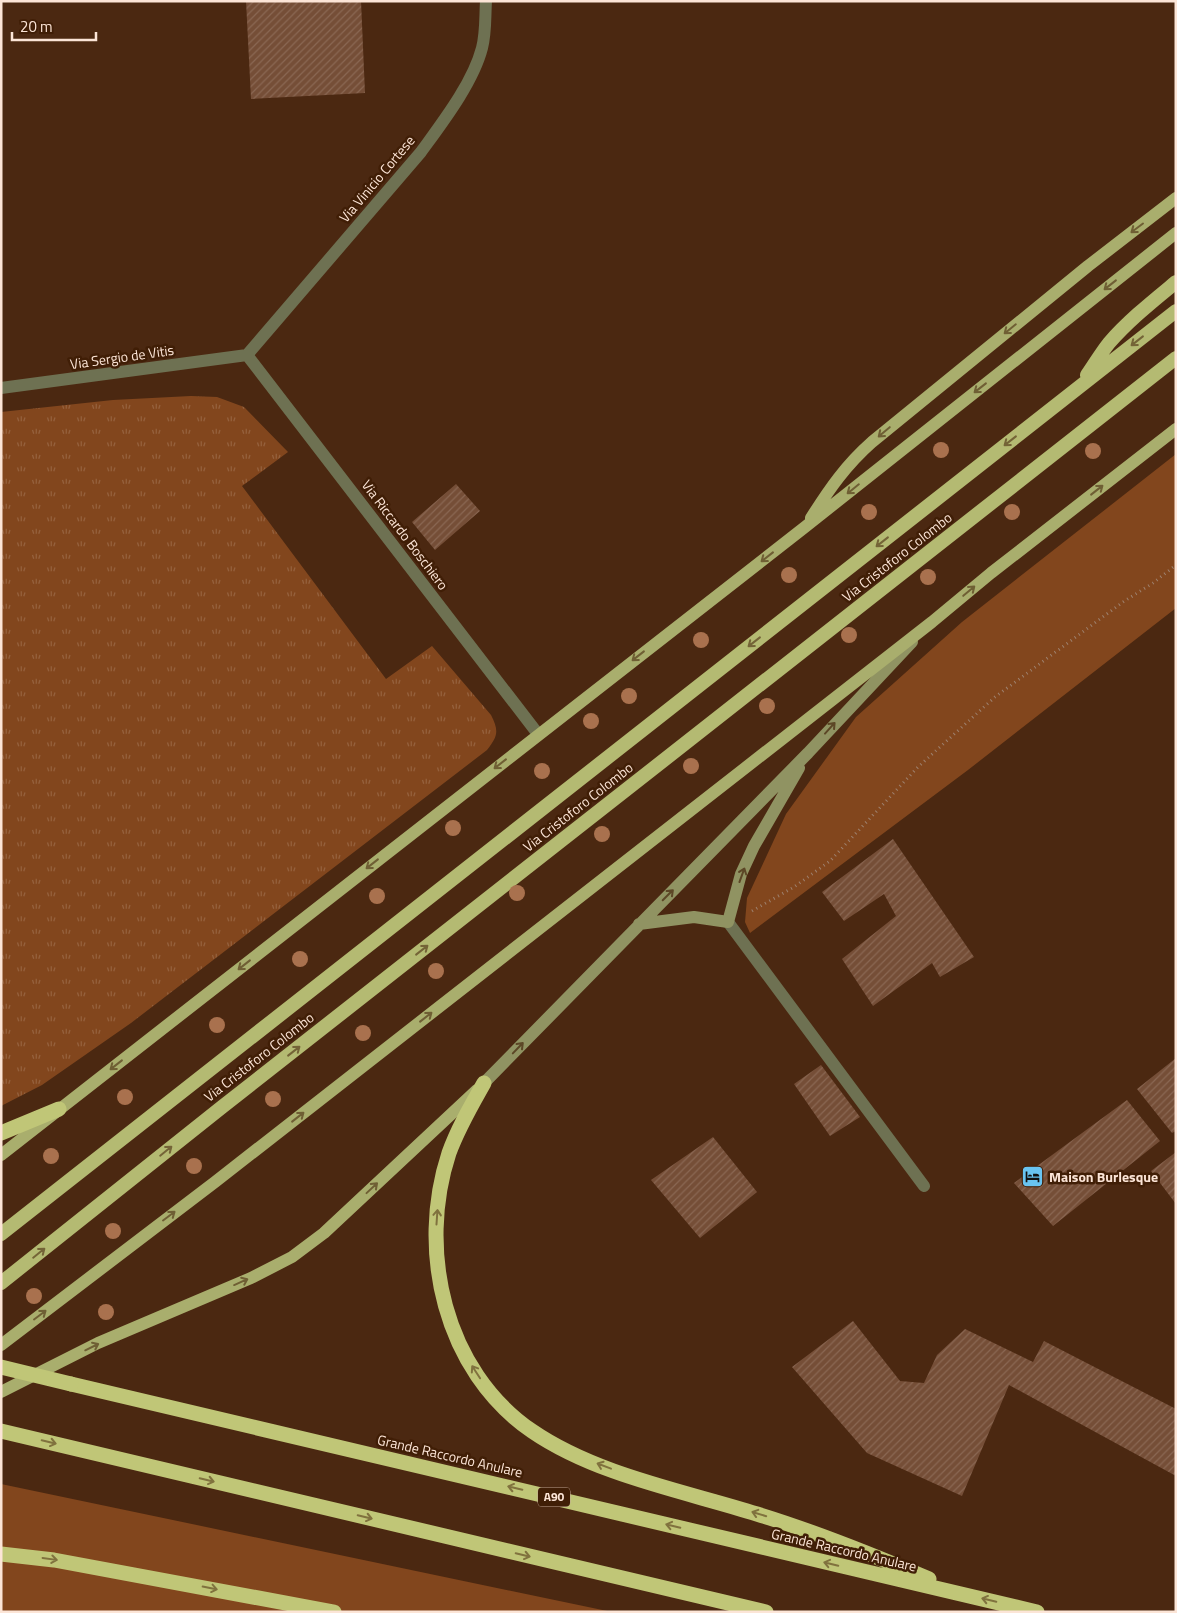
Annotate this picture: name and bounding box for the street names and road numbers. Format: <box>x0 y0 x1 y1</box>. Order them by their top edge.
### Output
street label: Via Vinicio Cortese <box>334 131 419 227</box>
street label: Via Sergio de Vitis <box>69 339 175 374</box>
street label: Via Riccardo Boschiero <box>357 475 454 594</box>
street label: Via Cristoforo Colombo <box>837 507 956 606</box>
street label: Via Cristoforo Colombo <box>518 757 637 856</box>
street label: Via Cristoforo Colombo <box>199 1007 318 1106</box>
street label: Grande Raccordo Anulare <box>375 1429 525 1482</box>
road number: A90 <box>538 1488 570 1506</box>
street label: Grande Raccordo Anulare <box>769 1523 919 1576</box>

